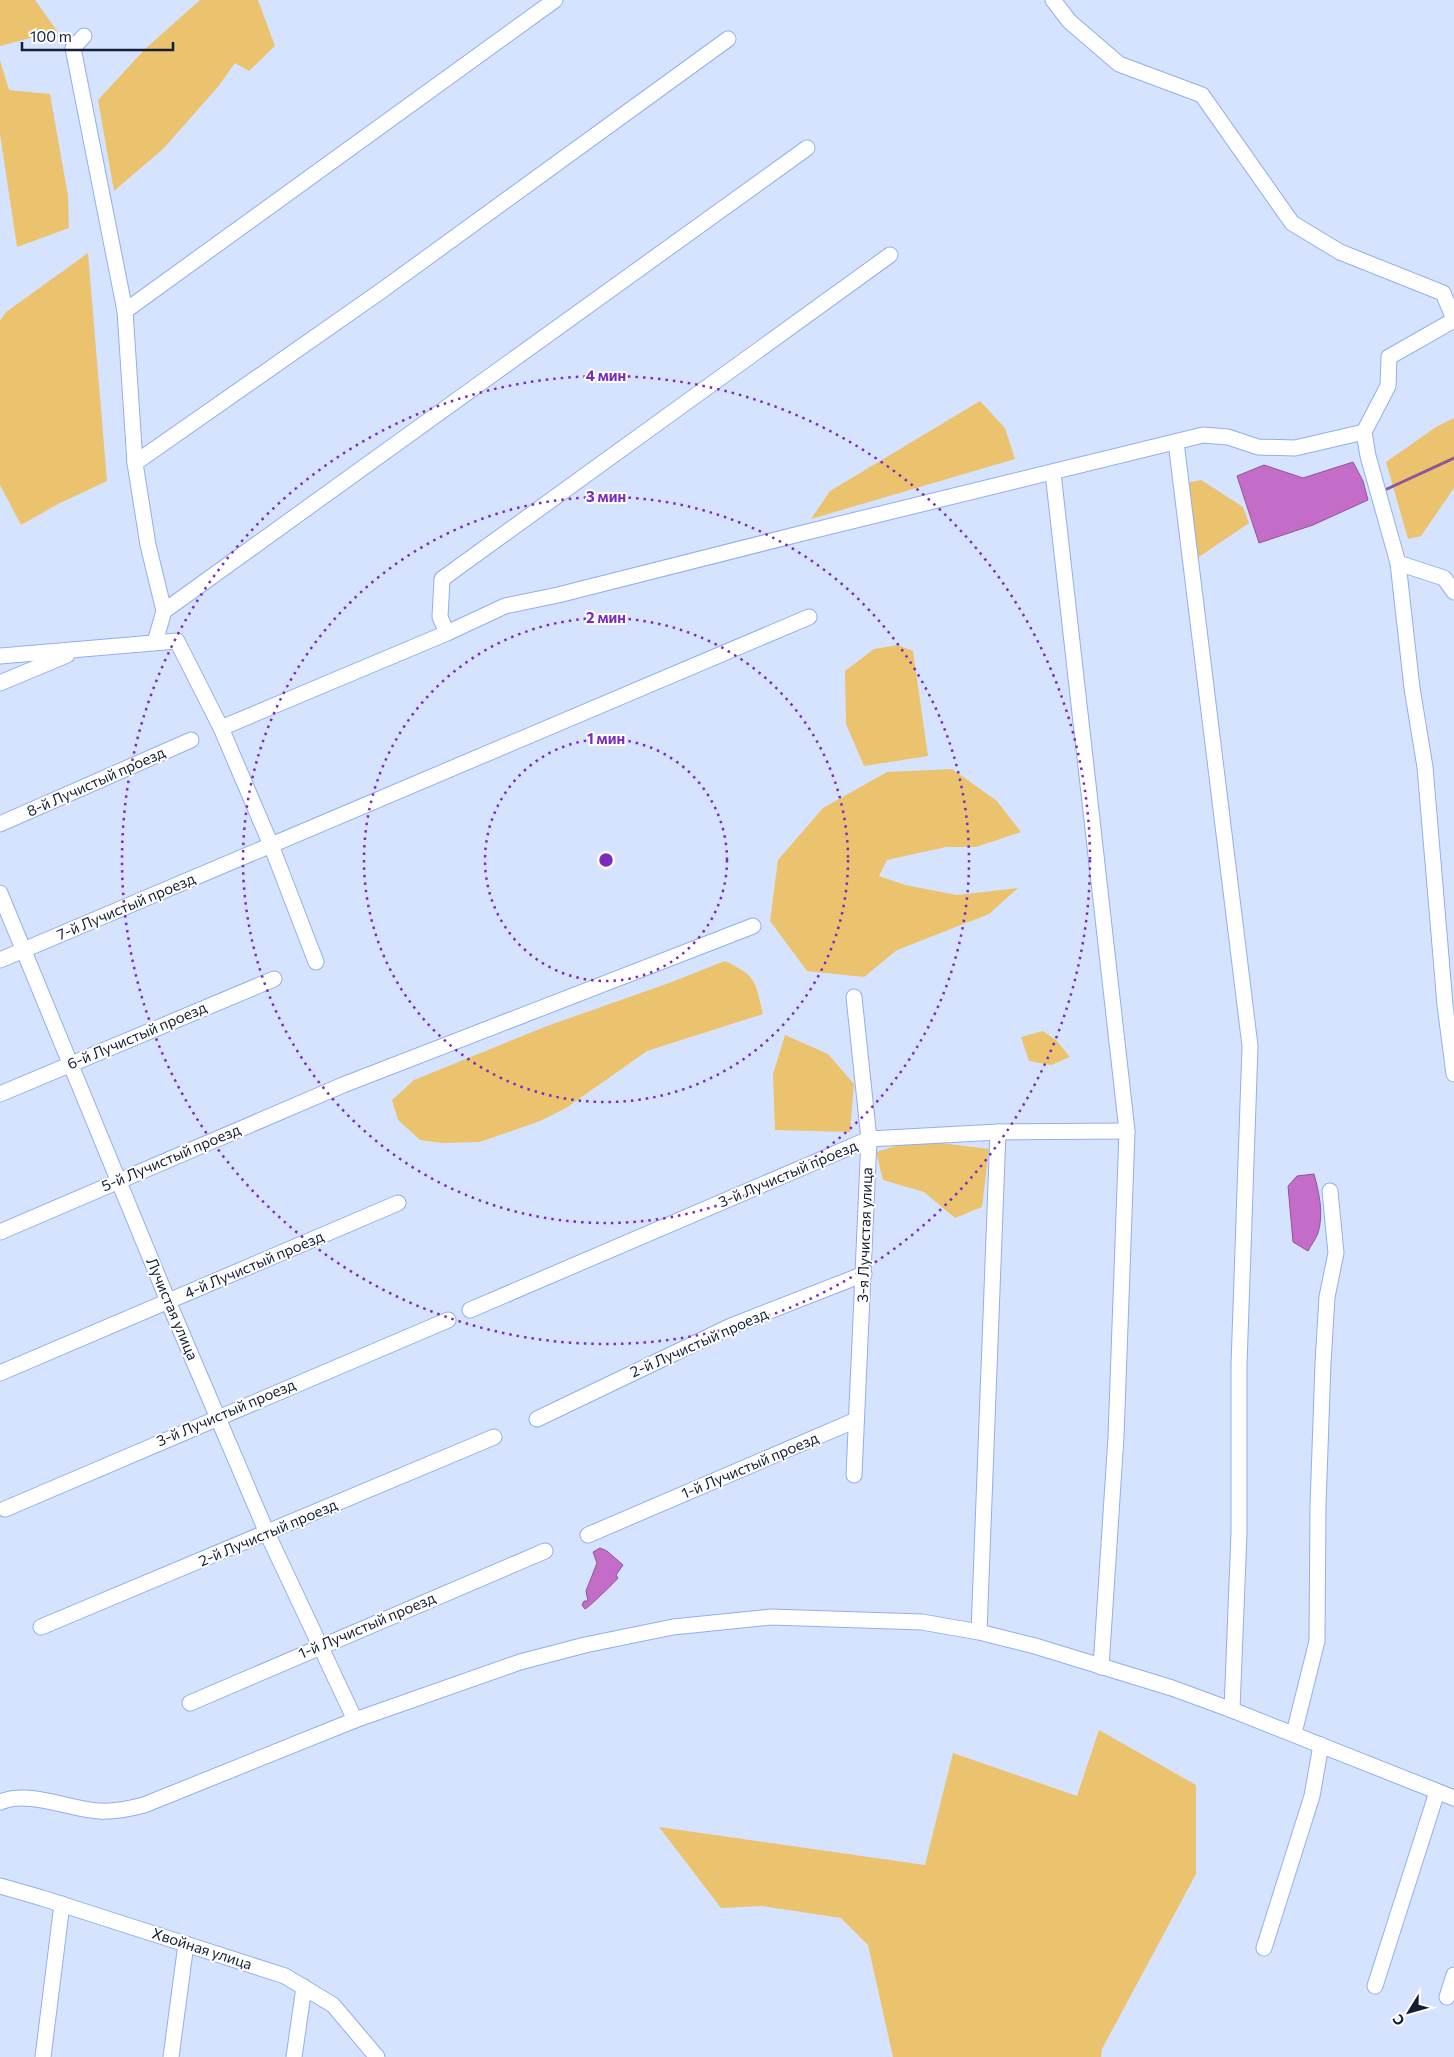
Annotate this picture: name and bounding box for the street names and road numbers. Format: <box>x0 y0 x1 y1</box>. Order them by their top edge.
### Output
street label: 8-й Лучистый проезд <box>24 742 168 820</box>
street label: 7-й Лучистый проезд <box>54 869 198 943</box>
street label: 6-й Лучистый проезд <box>64 997 209 1073</box>
street label: 5-й Лучистый проезд <box>98 1120 243 1194</box>
street label: 3-й Лучистый проезд <box>716 1136 860 1210</box>
street label: 3-я Лучистая улица <box>853 1167 875 1303</box>
street label: 4-й Лучистый проезд <box>181 1227 326 1302</box>
street label: Лучистая улица <box>143 1255 203 1363</box>
street label: 2-й Лучистый проезд <box>627 1304 770 1381</box>
street label: 3-й Лучистый проезд <box>154 1375 298 1449</box>
street label: 1-й Лучистый проезд <box>678 1428 821 1502</box>
street label: 2-й Лучистый проезд <box>196 1495 340 1569</box>
street label: 1-й Лучистый проезд <box>295 1588 438 1662</box>
street label: Хвойная улица <box>150 1923 254 1973</box>

